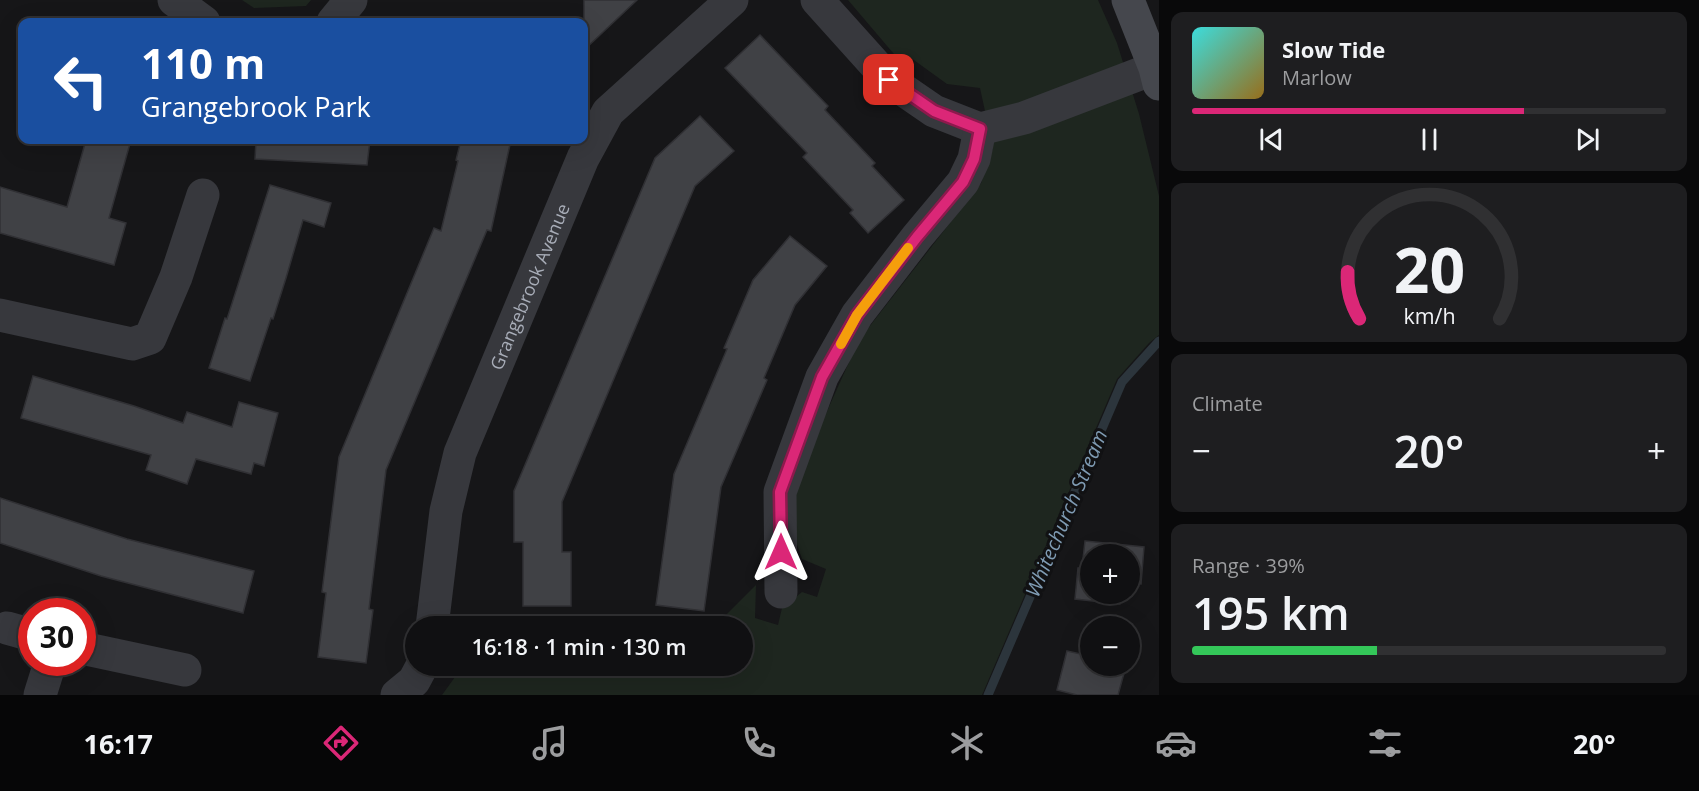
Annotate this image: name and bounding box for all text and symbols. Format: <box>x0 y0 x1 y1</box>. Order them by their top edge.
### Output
text: 110 m <box>141 34 265 91</box>
text: Slow Tide <box>1282 34 1385 64</box>
icon: left <box>42 42 120 120</box>
pin <box>863 54 914 105</box>
icon: arrive <box>872 63 905 96</box>
text: Marlow <box>1282 64 1352 91</box>
text: Grangebrook Park <box>141 88 371 125</box>
icon: previous <box>1255 123 1288 156</box>
icon: pause <box>1413 123 1446 156</box>
icon: next <box>1571 123 1604 156</box>
street label: Grangebrook Avenue <box>484 200 575 373</box>
text: 20 <box>1393 226 1465 311</box>
text: km/h <box>1403 302 1455 331</box>
text: Climate <box>1192 390 1263 417</box>
text: 20° <box>1394 420 1464 481</box>
water label: Whitechurch Stream <box>1019 425 1113 601</box>
text: − <box>1192 428 1211 473</box>
text: + <box>1647 428 1666 473</box>
position arrow <box>749 520 813 584</box>
map controls <box>1080 544 1140 676</box>
button: + <box>1080 544 1140 604</box>
text: Range · 39% <box>1192 552 1305 579</box>
text: 195 km <box>1192 582 1350 643</box>
speed limit sign: 30 <box>18 598 96 676</box>
button: − <box>1080 616 1140 676</box>
text: 16:18 · 1 min · 130 m <box>471 631 687 661</box>
icon: directions <box>320 722 362 764</box>
icon: music <box>529 722 571 764</box>
icon: phone <box>738 722 780 764</box>
icon: climate <box>946 722 988 764</box>
icon: car <box>1155 722 1197 764</box>
icon: filters <box>1364 722 1406 764</box>
text: 16:17 <box>83 725 153 762</box>
text: 20° <box>1573 725 1615 762</box>

